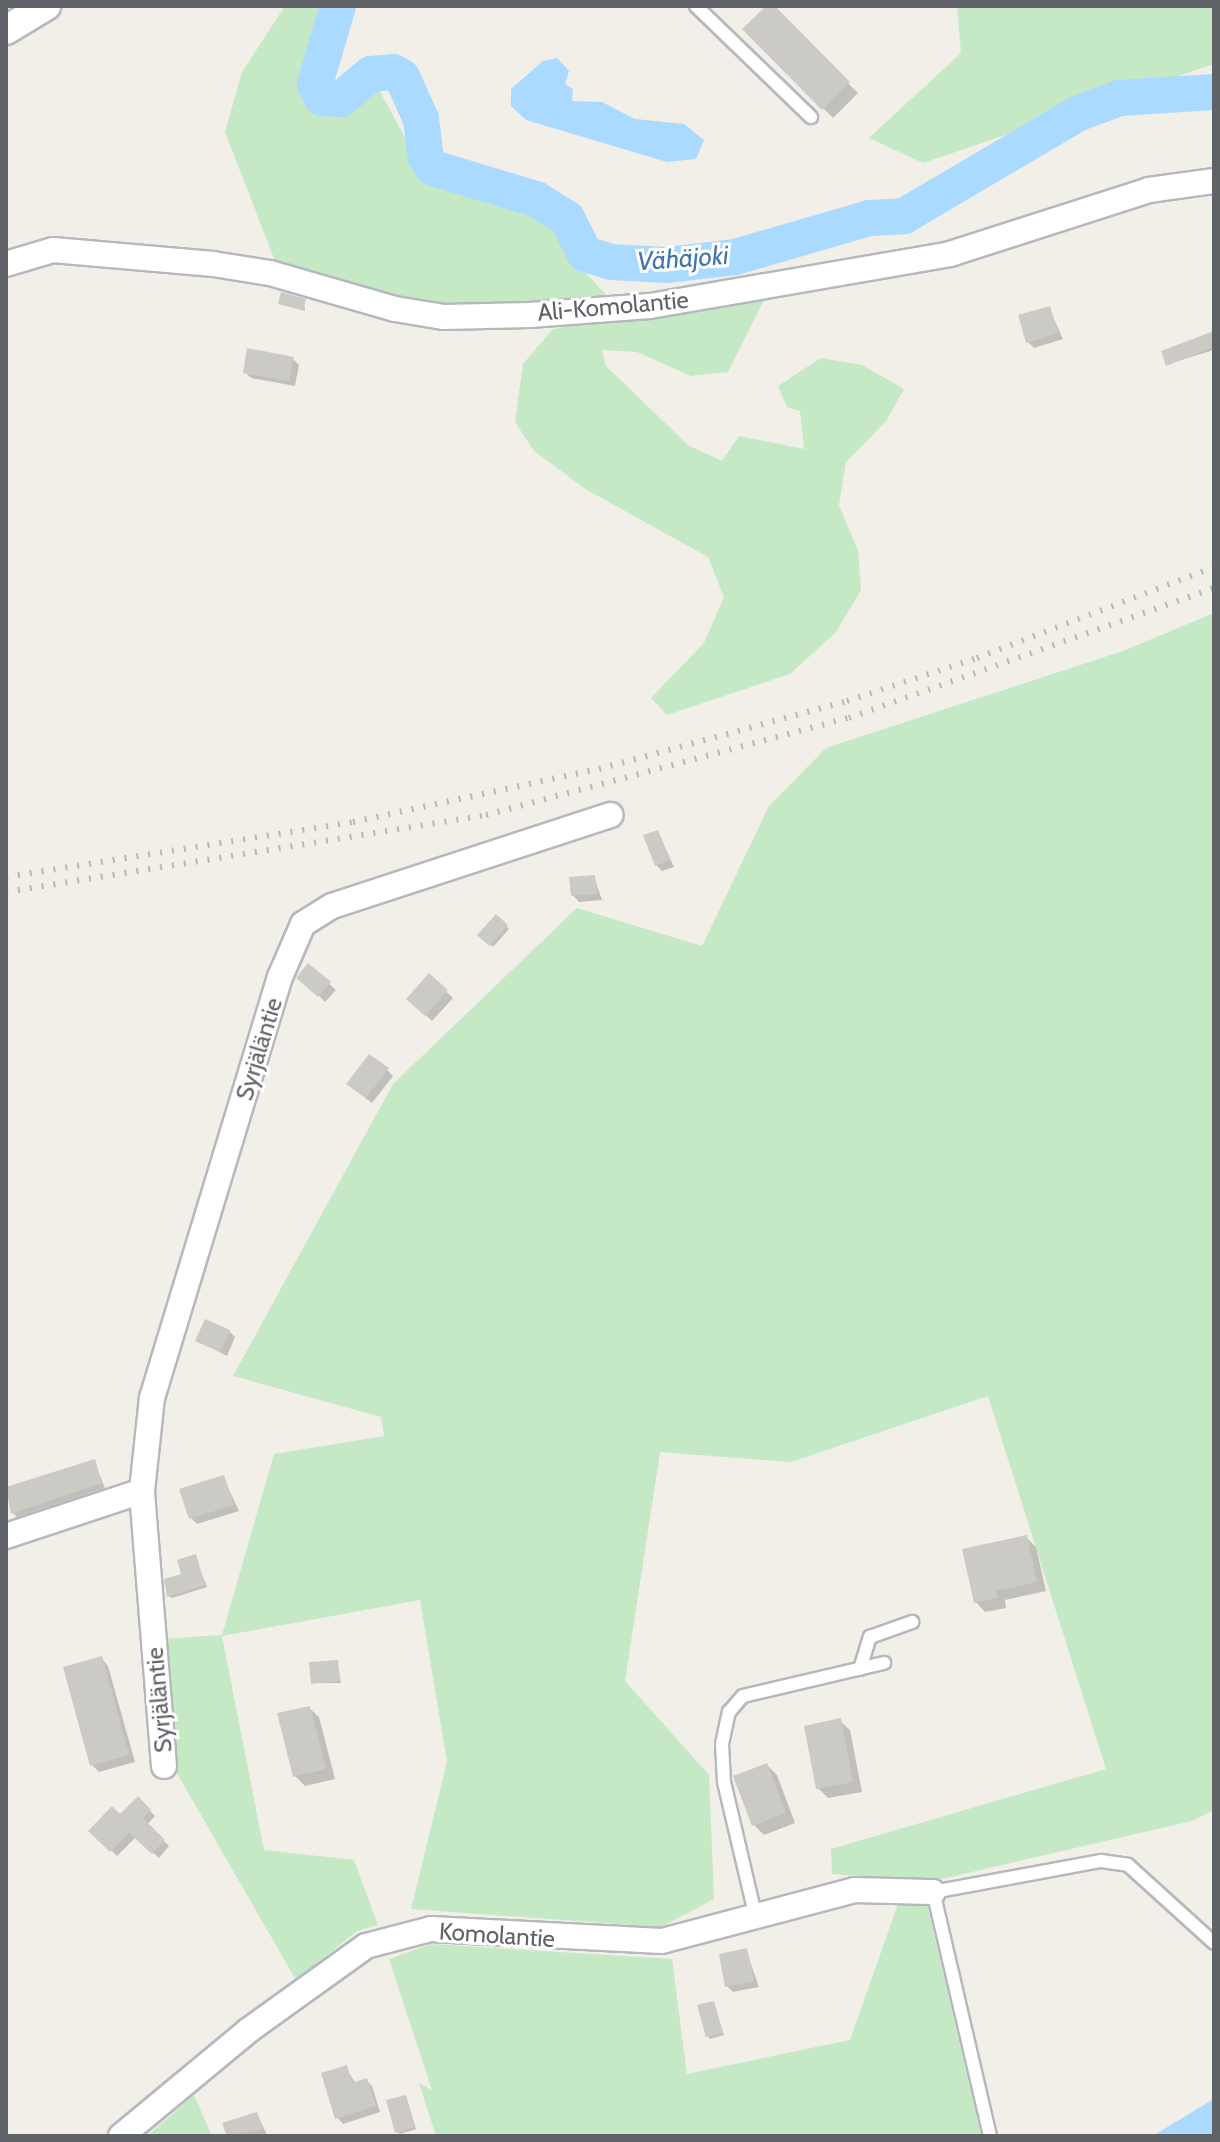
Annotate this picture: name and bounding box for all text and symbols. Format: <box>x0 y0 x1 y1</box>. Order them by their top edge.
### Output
water label: Vähäjoki <box>636 240 730 278</box>
street label: Ali-Komolantie <box>536 285 690 327</box>
street label: Syrjäläntie <box>230 994 288 1104</box>
street label: Syrjäläntie <box>140 1646 178 1754</box>
street label: Komolantie <box>438 1917 556 1953</box>

